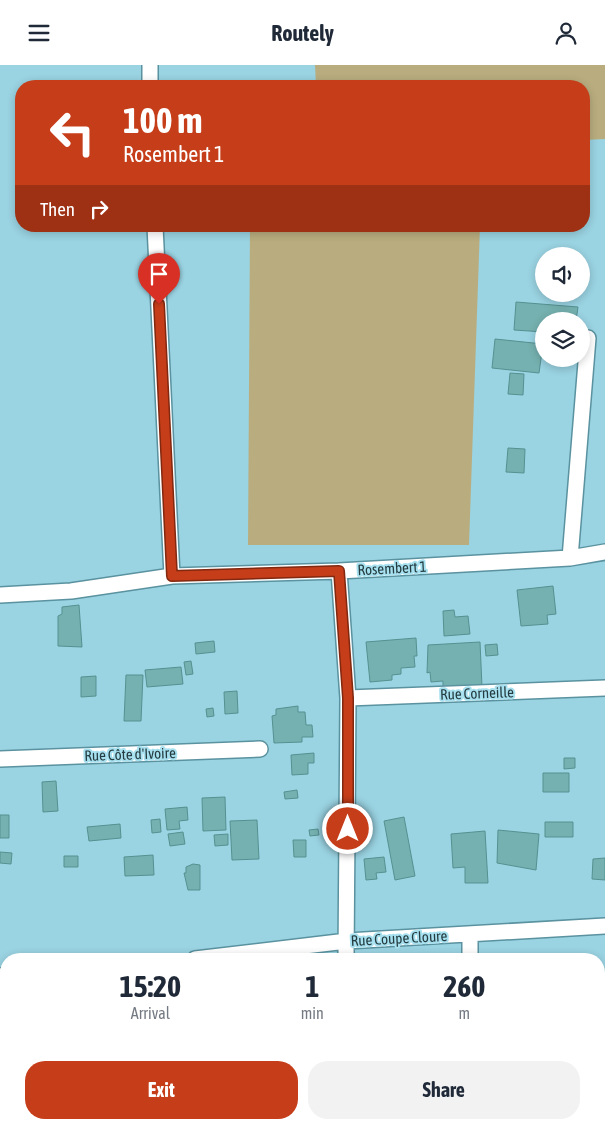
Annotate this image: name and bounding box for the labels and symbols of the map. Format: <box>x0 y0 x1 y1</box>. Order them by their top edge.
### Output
pin <box>138 253 180 304</box>
street label: Rosembert 1 <box>357 558 427 578</box>
street label: Rue Corneille <box>440 683 514 703</box>
street label: Rue Côte d'Ivoire <box>84 744 176 764</box>
position arrow <box>321 802 373 854</box>
street label: Rue Coupe Cloure <box>350 927 448 949</box>

